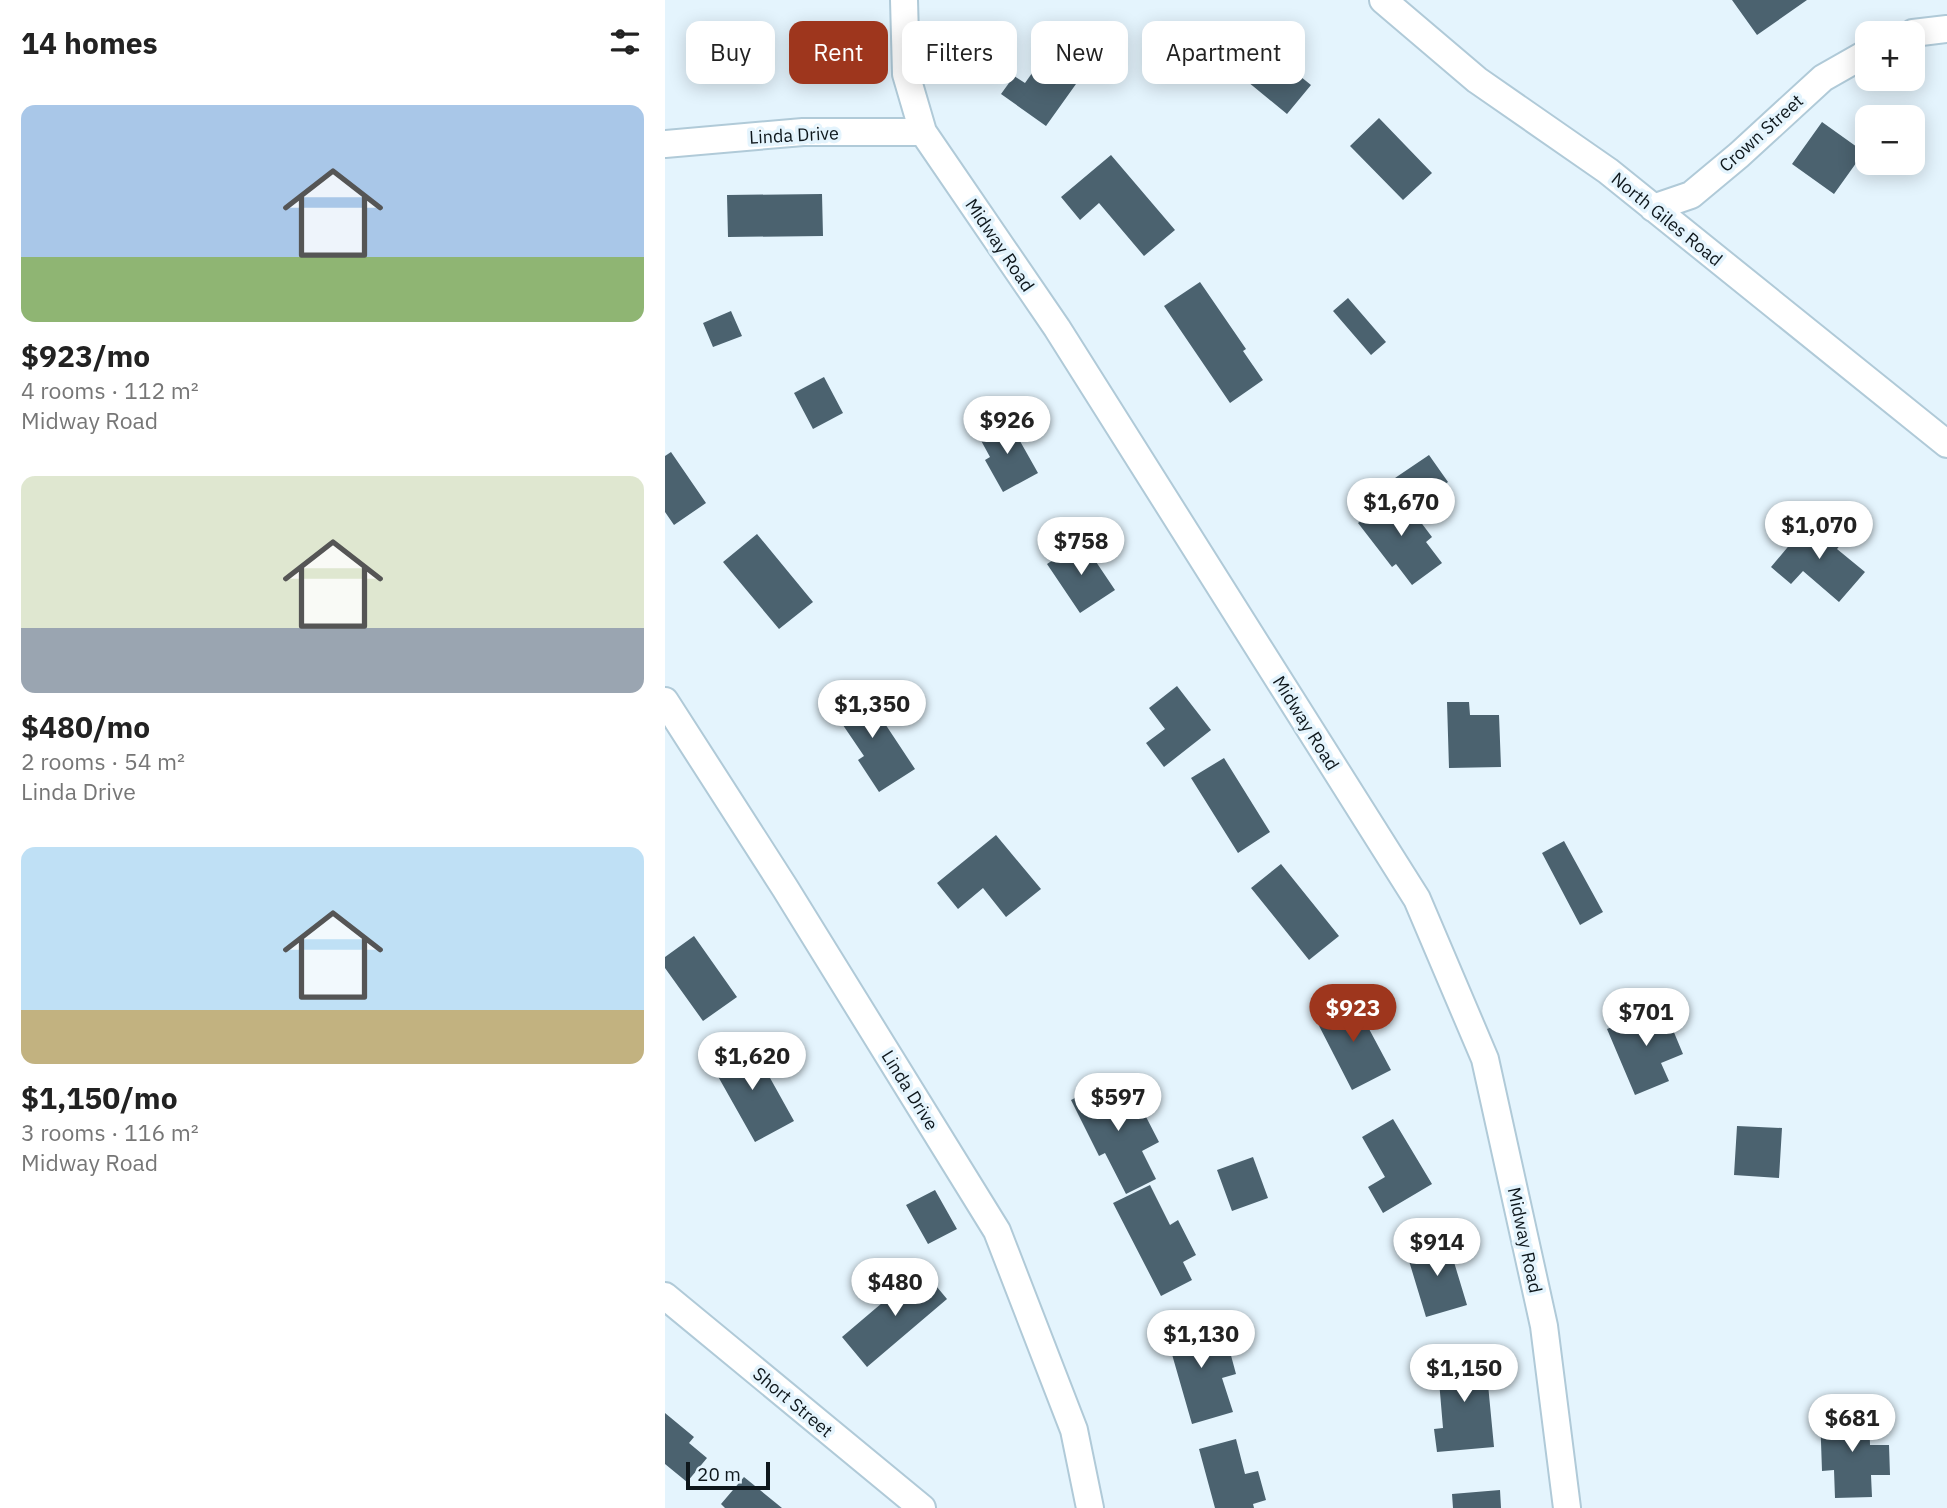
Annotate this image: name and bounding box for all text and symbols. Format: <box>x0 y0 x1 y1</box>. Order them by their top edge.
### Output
chip: Buy <box>686 21 775 84</box>
chip: Rent <box>789 21 888 84</box>
chip: Filters <box>902 21 1017 84</box>
chip: New <box>1031 21 1128 84</box>
chip: Apartment <box>1142 21 1305 84</box>
map controls <box>1855 21 1925 175</box>
button: + <box>1855 21 1925 91</box>
text: 14 homes <box>21 23 158 62</box>
icon: filters <box>606 23 644 61</box>
street label: Crown Street <box>1714 89 1808 177</box>
button: − <box>1855 105 1925 175</box>
street label: Linda Drive <box>749 121 840 149</box>
icon: home <box>270 150 396 276</box>
street label: North Giles Road <box>1607 167 1727 271</box>
street label: Midway Road <box>960 194 1040 296</box>
text: $923/mo <box>21 336 150 375</box>
text: 4 rooms · 112 m² <box>21 375 199 405</box>
pin: $926 <box>966 396 1048 456</box>
text: $926 <box>979 404 1035 434</box>
text: Midway Road <box>21 405 158 435</box>
pin: $1,670 <box>1344 478 1458 538</box>
text: $1,670 <box>1363 486 1439 516</box>
pin: $1,070 <box>1762 502 1876 561</box>
text: $1,070 <box>1781 509 1857 539</box>
pin: $758 <box>1040 518 1122 577</box>
icon: home <box>270 521 396 647</box>
text: $758 <box>1053 525 1109 555</box>
street label: Midway Road <box>1268 671 1344 775</box>
pin: $1,350 <box>815 680 929 740</box>
text: $1,350 <box>834 688 910 718</box>
text: $480/mo <box>21 707 150 746</box>
text: 2 rooms · 54 m² <box>21 746 185 776</box>
text: Linda Drive <box>21 776 136 806</box>
icon: home <box>270 892 396 1018</box>
pin: $923 <box>1312 984 1394 1044</box>
pin: $701 <box>1605 988 1687 1048</box>
text: $923 <box>1325 992 1381 1022</box>
text: $701 <box>1618 996 1674 1026</box>
pin: $1,620 <box>695 1032 809 1092</box>
text: $1,620 <box>714 1040 790 1070</box>
street label: Linda Drive <box>876 1046 944 1134</box>
pin: $597 <box>1077 1074 1159 1133</box>
text: $1,150/mo <box>21 1078 178 1117</box>
text: $597 <box>1090 1081 1146 1111</box>
text: 3 rooms · 116 m² <box>21 1117 199 1147</box>
text: Midway Road <box>21 1147 158 1177</box>
street label: Midway Road <box>1503 1185 1547 1295</box>
pin: $914 <box>1396 1218 1478 1278</box>
text: $914 <box>1409 1226 1465 1256</box>
pin: $480 <box>854 1258 936 1318</box>
text: $480 <box>867 1266 923 1296</box>
pin: $1,130 <box>1144 1310 1258 1370</box>
text: $1,130 <box>1163 1318 1239 1348</box>
pin: $1,150 <box>1407 1344 1521 1404</box>
text: $1,150 <box>1426 1352 1502 1382</box>
street label: Short Street <box>748 1362 838 1442</box>
pin: $681 <box>1811 1394 1893 1454</box>
text: $681 <box>1824 1402 1880 1432</box>
scale bar <box>686 1459 770 1491</box>
text: 20 m <box>697 1462 741 1486</box>

